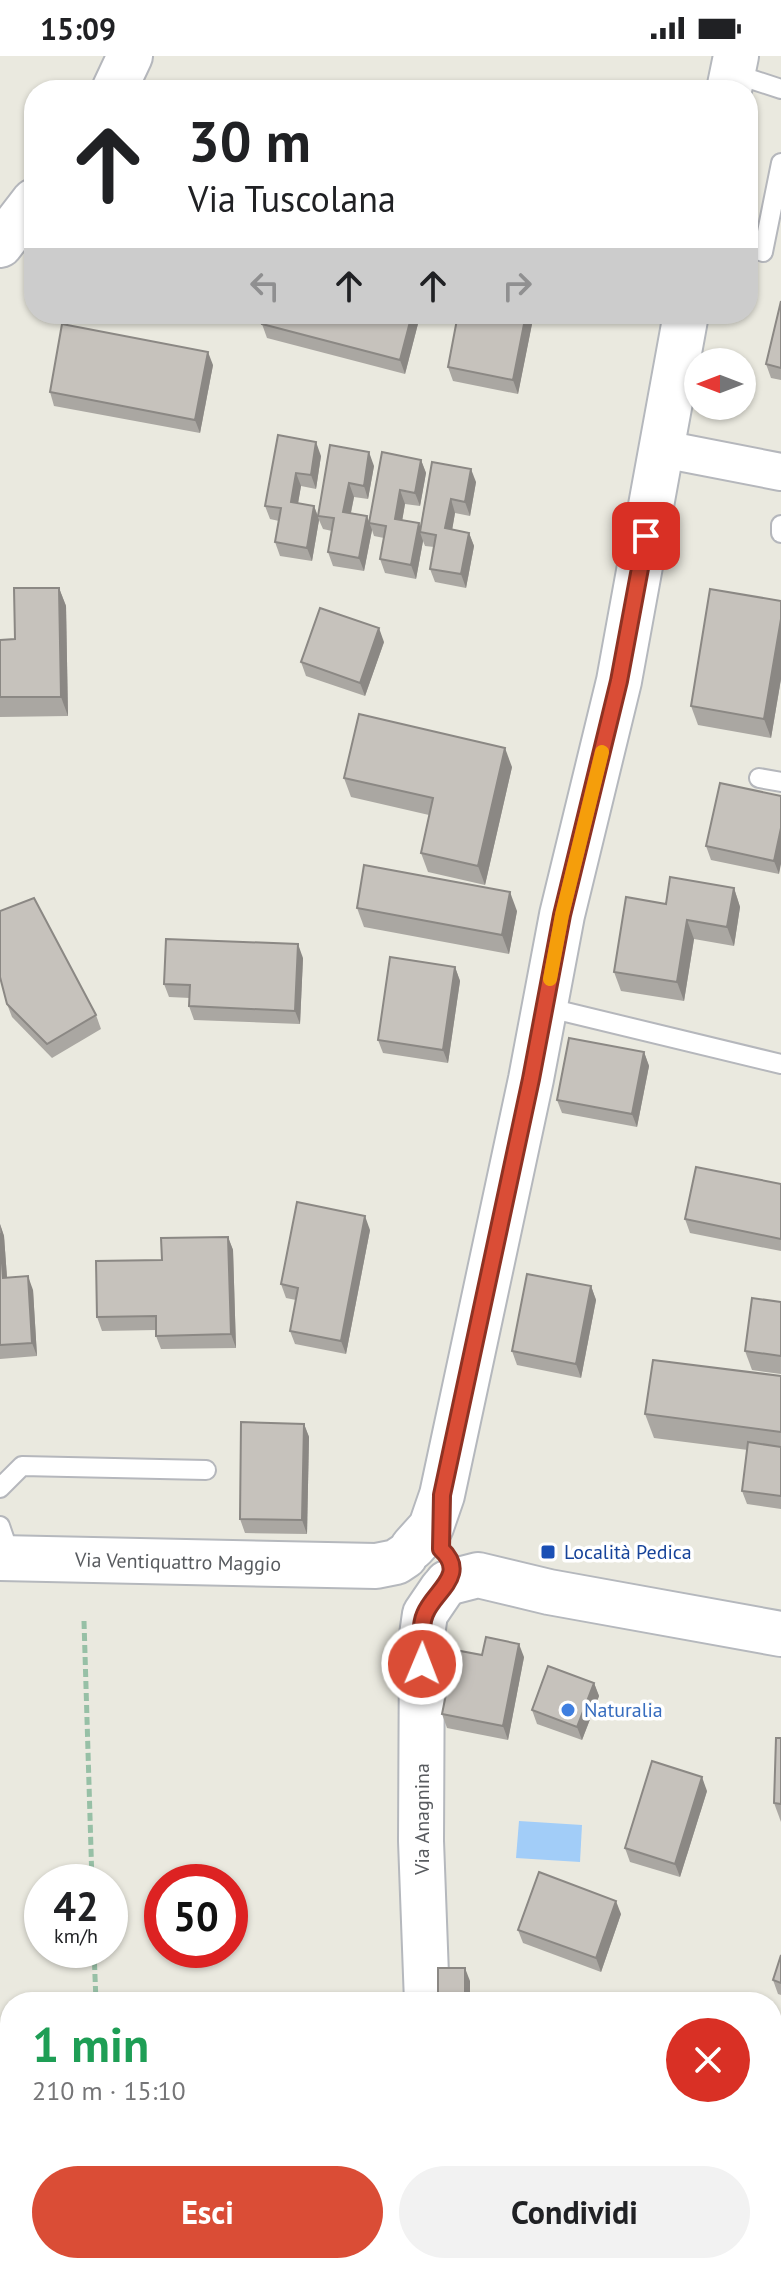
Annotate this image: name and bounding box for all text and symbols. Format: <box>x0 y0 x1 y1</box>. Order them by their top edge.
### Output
text: 15:09 <box>40 9 116 48</box>
text: 30 m <box>188 105 311 177</box>
icon: ahead <box>56 112 160 216</box>
text: Via Tuscolana <box>188 175 396 222</box>
icon: left <box>243 264 287 308</box>
icon: ahead <box>327 264 371 308</box>
icon: ahead <box>411 264 455 308</box>
icon: right <box>495 264 539 308</box>
north arrow <box>684 348 756 420</box>
map controls <box>684 348 756 420</box>
pin <box>612 502 680 570</box>
icon: arrive <box>624 514 668 558</box>
place label: Località Pedica <box>564 1539 692 1565</box>
marker: Località Pedica <box>539 1543 557 1561</box>
street label: Via Ventiquattro Maggio <box>74 1547 281 1577</box>
position arrow <box>380 1622 464 1706</box>
place label: Naturalia <box>584 1697 663 1723</box>
marker: Naturalia <box>559 1701 577 1719</box>
street label: Via Anagnina <box>409 1763 435 1876</box>
speed limit sign: 50 <box>144 1864 248 1968</box>
text: 42 <box>53 1880 99 1932</box>
text: km/h <box>54 1923 98 1949</box>
text: 1 min <box>32 2013 149 2075</box>
button: close <box>666 2018 750 2102</box>
text: 210 m · 15:10 <box>32 2074 186 2107</box>
button: Esci <box>32 2166 383 2258</box>
button: Condividi <box>399 2166 750 2258</box>

